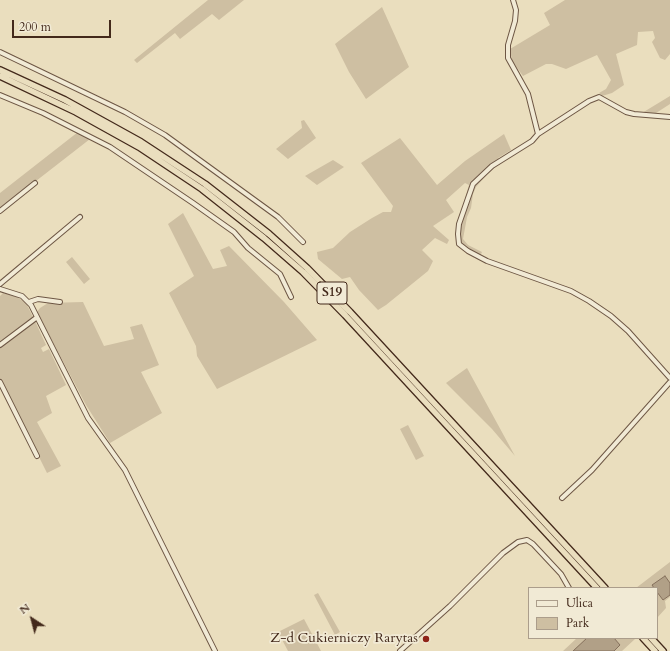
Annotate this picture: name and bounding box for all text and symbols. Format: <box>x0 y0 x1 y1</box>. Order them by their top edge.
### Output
scale bar <box>14 12 113 38</box>
text: 200 m <box>19 19 51 35</box>
road number: S19 <box>317 282 347 304</box>
legend <box>528 587 658 639</box>
text: Ulica <box>566 595 593 611</box>
north arrow <box>12 599 52 639</box>
text: N <box>16 600 33 618</box>
text: Park <box>566 615 589 631</box>
place label: Z-d Cukierniczy Rarytas <box>270 631 418 647</box>
marker: Z-d Cukierniczy Rarytas <box>421 634 431 644</box>

